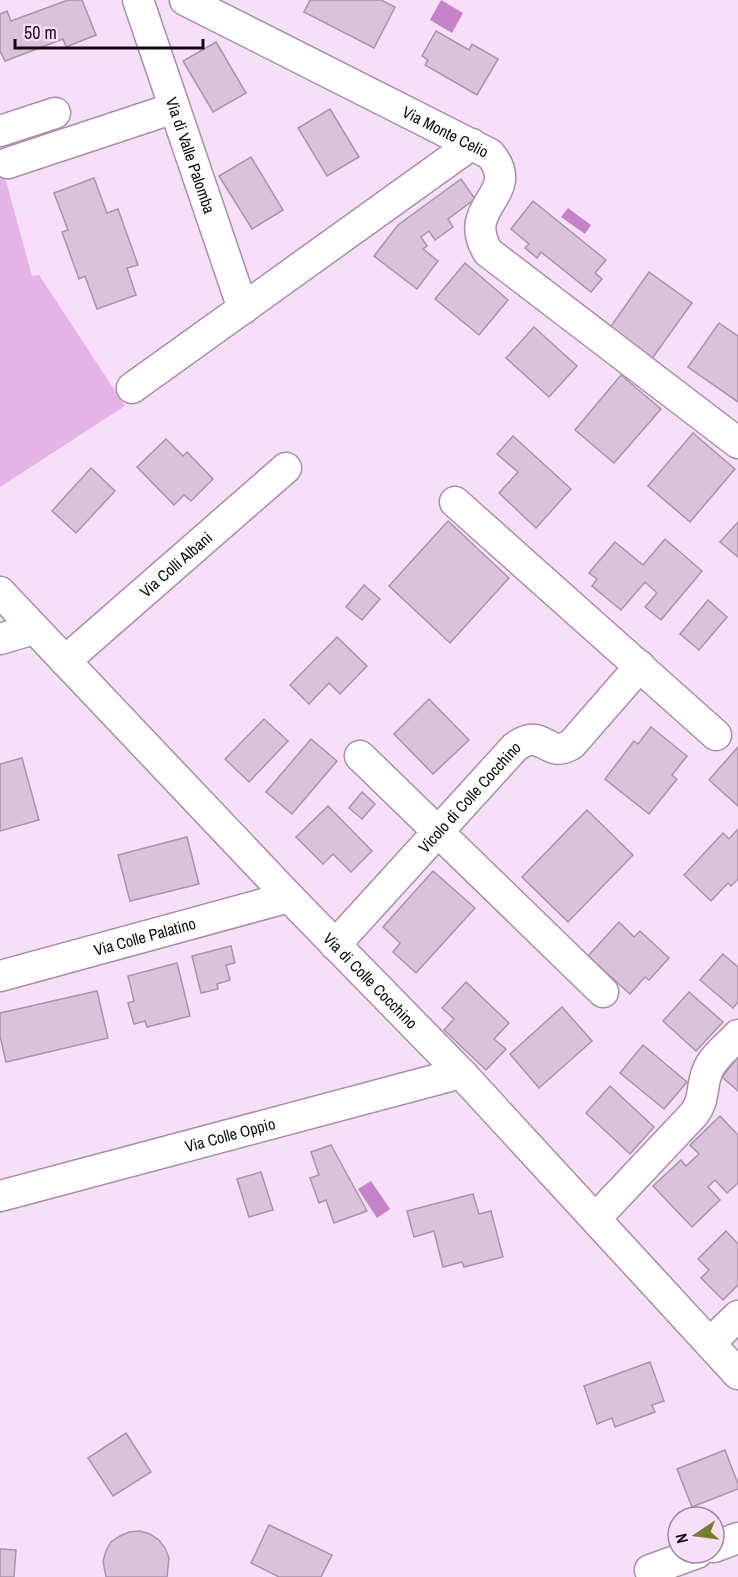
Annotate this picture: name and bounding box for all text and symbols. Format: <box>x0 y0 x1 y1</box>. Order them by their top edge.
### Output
scale bar <box>15 12 202 50</box>
text: 50 m <box>24 20 57 45</box>
street label: Via di Valle Palomba <box>161 94 221 217</box>
street label: Via Monte Celio <box>399 101 493 163</box>
street label: Via Colli Albani <box>135 527 217 602</box>
street label: Vicolo di Colle Cocchino <box>413 736 525 858</box>
street label: Via Colle Palatino <box>91 912 198 961</box>
street label: Via di Colle Cocchino <box>318 928 423 1034</box>
street label: Via Colle Oppio <box>182 1112 277 1157</box>
north arrow <box>666 1505 726 1565</box>
text: N <box>670 1531 693 1545</box>

